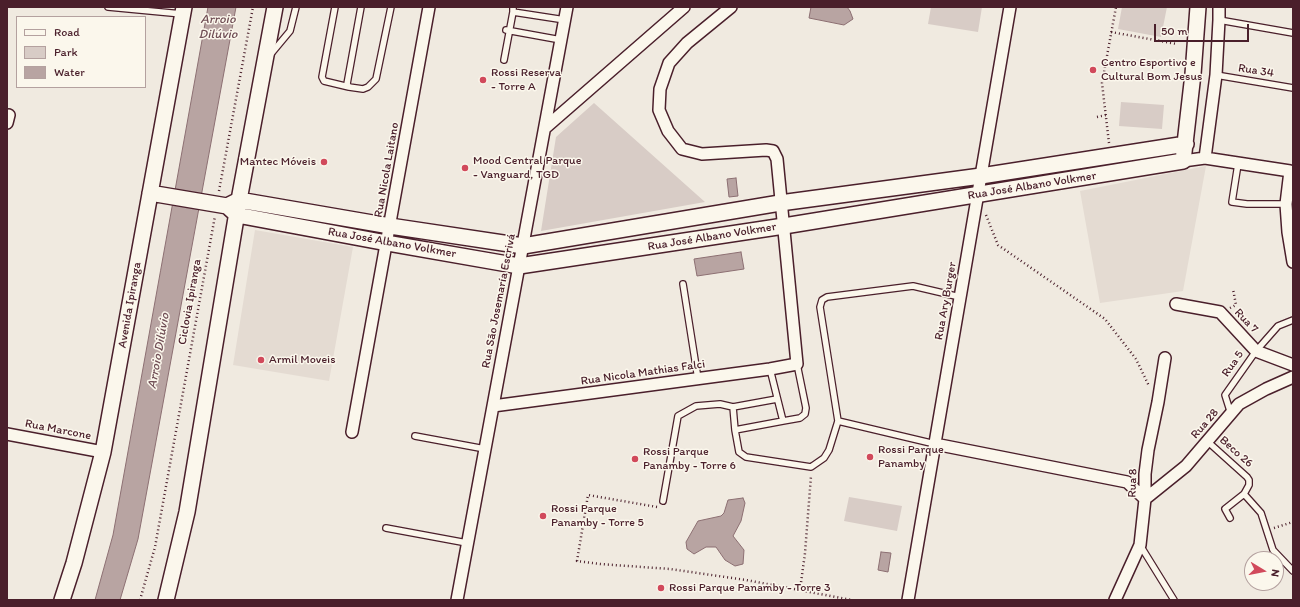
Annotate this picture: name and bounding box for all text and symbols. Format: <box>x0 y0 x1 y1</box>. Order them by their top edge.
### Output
water label: Arroio Dilúvio <box>199 12 237 43</box>
legend <box>16 16 146 88</box>
scale bar <box>1156 16 1251 42</box>
text: 50 m <box>1161 24 1187 38</box>
text: Road <box>54 25 80 39</box>
text: Park <box>54 45 78 59</box>
place label: Centro Esportivo e Cultural Bom Jesus <box>1101 56 1202 84</box>
street label: Rua 34 <box>1237 61 1275 81</box>
text: Water <box>54 65 85 79</box>
marker: Centro Esportivo e Cultural Bom Jesus <box>1088 65 1098 75</box>
place label: Rossi Reserva - Torre A <box>491 66 561 94</box>
marker: Rossi Reserva - Torre A <box>478 75 488 85</box>
street label: Rua Nicola Laitano <box>372 121 402 219</box>
place label: Mood Central Parque - Vanguard, TGD <box>473 154 581 182</box>
place label: Mantec Móveis <box>240 155 316 169</box>
marker: Mantec Móveis <box>319 157 329 167</box>
marker: Mood Central Parque - Vanguard, TGD <box>460 163 470 173</box>
street label: Rua José Albano Volkmer <box>967 169 1097 203</box>
street label: Rua José Albano Volkmer <box>647 220 777 254</box>
street label: Rua José Albano Volkmer <box>327 225 457 261</box>
street label: Rua São Josemaría Escrivá <box>479 232 519 370</box>
street label: Ciclovia Ipiranga <box>175 258 205 346</box>
street label: Avenida Ipiranga <box>115 261 145 349</box>
street label: Rua Ary Burger <box>932 261 960 341</box>
street label: Rua 7 <box>1231 306 1261 336</box>
water label: Arroio Dilúvio <box>145 312 173 390</box>
street label: Rua 5 <box>1219 348 1247 380</box>
place label: Armil Moveis <box>269 353 335 367</box>
marker: Armil Moveis <box>256 355 266 365</box>
street label: Rua Nicola Mathias Falci <box>580 357 706 389</box>
street label: Rua 28 <box>1188 406 1222 442</box>
street label: Rua Marcone <box>24 417 92 443</box>
street label: Beco 26 <box>1216 433 1256 471</box>
place label: Rossi Parque Panamby <box>878 443 944 471</box>
place label: Rossi Parque Panamby - Torre 6 <box>643 445 736 473</box>
marker: Rossi Parque Panamby <box>865 452 875 462</box>
marker: Rossi Parque Panamby - Torre 6 <box>630 454 640 464</box>
street label: Rua 8 <box>1125 468 1141 498</box>
place label: Rossi Parque Panamby - Torre 5 <box>551 502 644 530</box>
marker: Rossi Parque Panamby - Torre 5 <box>538 511 548 521</box>
north arrow <box>1244 551 1284 591</box>
text: N <box>1268 568 1282 578</box>
place label: Rossi Parque Panamby - Torre 3 <box>669 581 831 595</box>
marker: Rossi Parque Panamby - Torre 3 <box>656 583 666 593</box>

